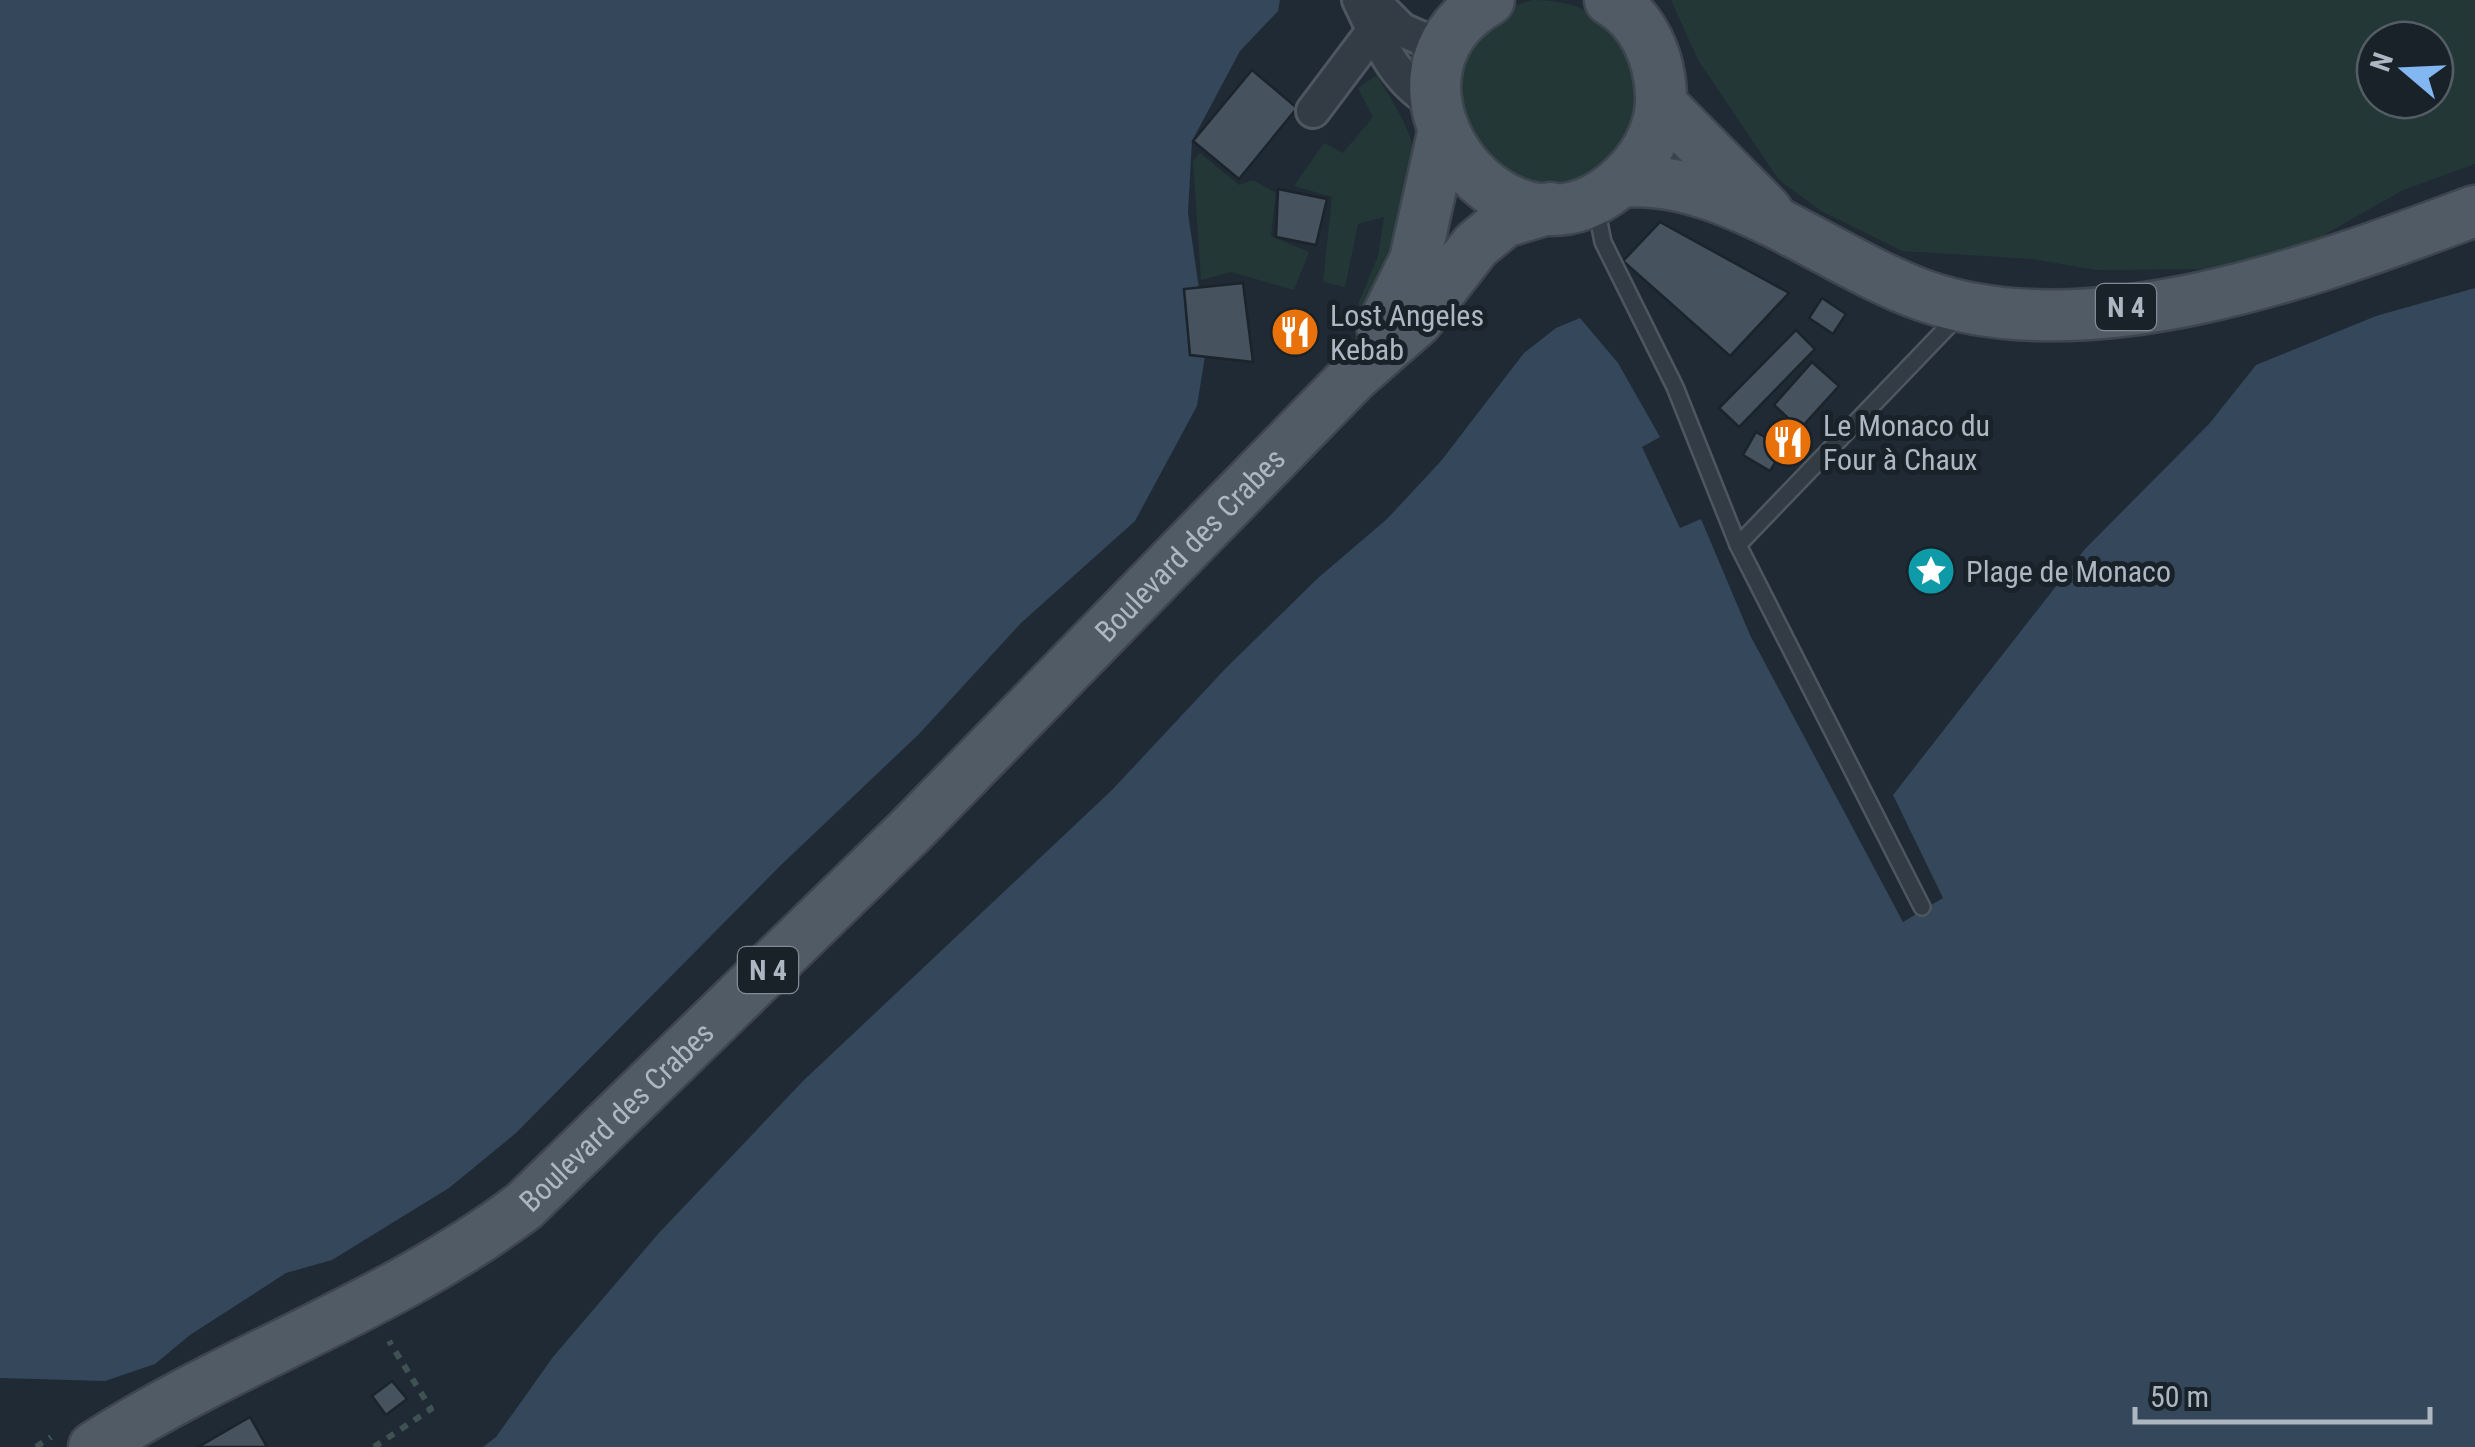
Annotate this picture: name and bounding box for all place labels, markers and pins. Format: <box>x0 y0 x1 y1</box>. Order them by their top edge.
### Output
place label: Lost Angeles Kebab <box>1330 298 1484 367</box>
restaurant icon: Lost Angeles Kebab <box>1269 306 1321 358</box>
place label: Le Monaco du Four à Chaux <box>1823 408 1990 477</box>
restaurant icon: Le Monaco du Four à Chaux <box>1762 416 1814 468</box>
place icon: Plage de Monaco <box>1905 545 1957 597</box>
place label: Plage de Monaco <box>1966 554 2171 589</box>

